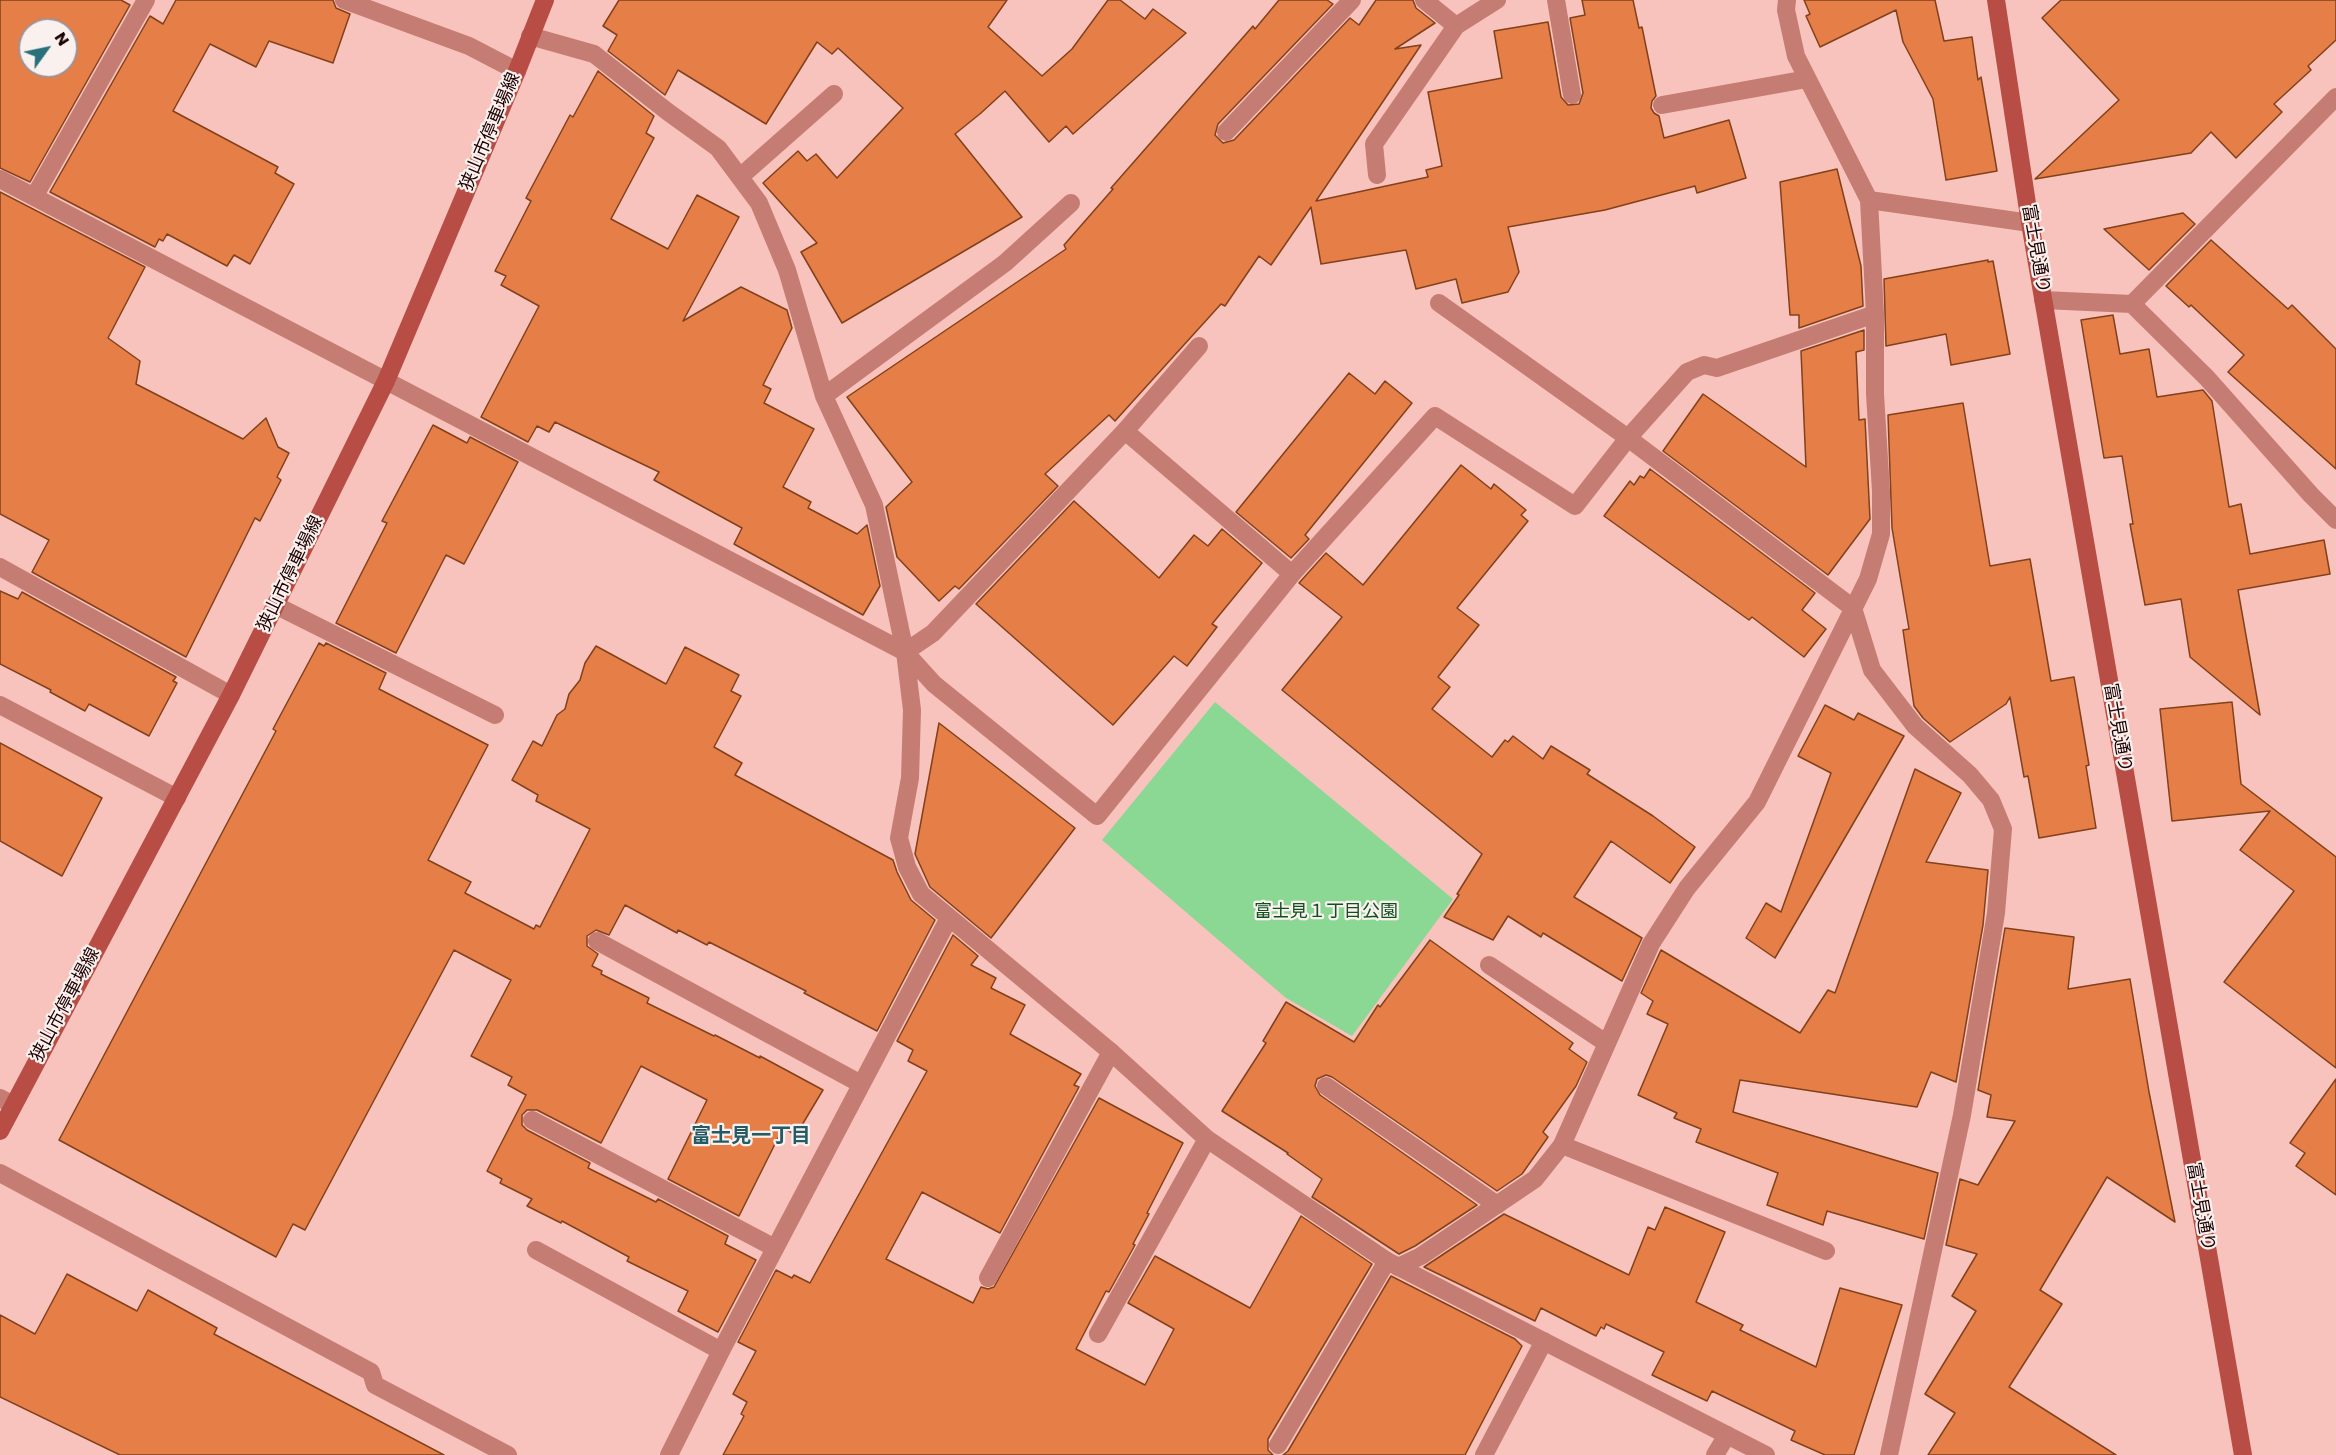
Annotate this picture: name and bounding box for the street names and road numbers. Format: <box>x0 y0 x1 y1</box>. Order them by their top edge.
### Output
street label: 狭山市停車場線 <box>456 70 526 194</box>
street label: 富士見通り <box>2017 203 2053 295</box>
street label: 狭山市停車場線 <box>254 513 328 635</box>
street label: 富士見通り <box>2099 682 2135 774</box>
street label: 狭山市停車場線 <box>27 944 105 1066</box>
street label: 富士見通り <box>2182 1161 2218 1253</box>

